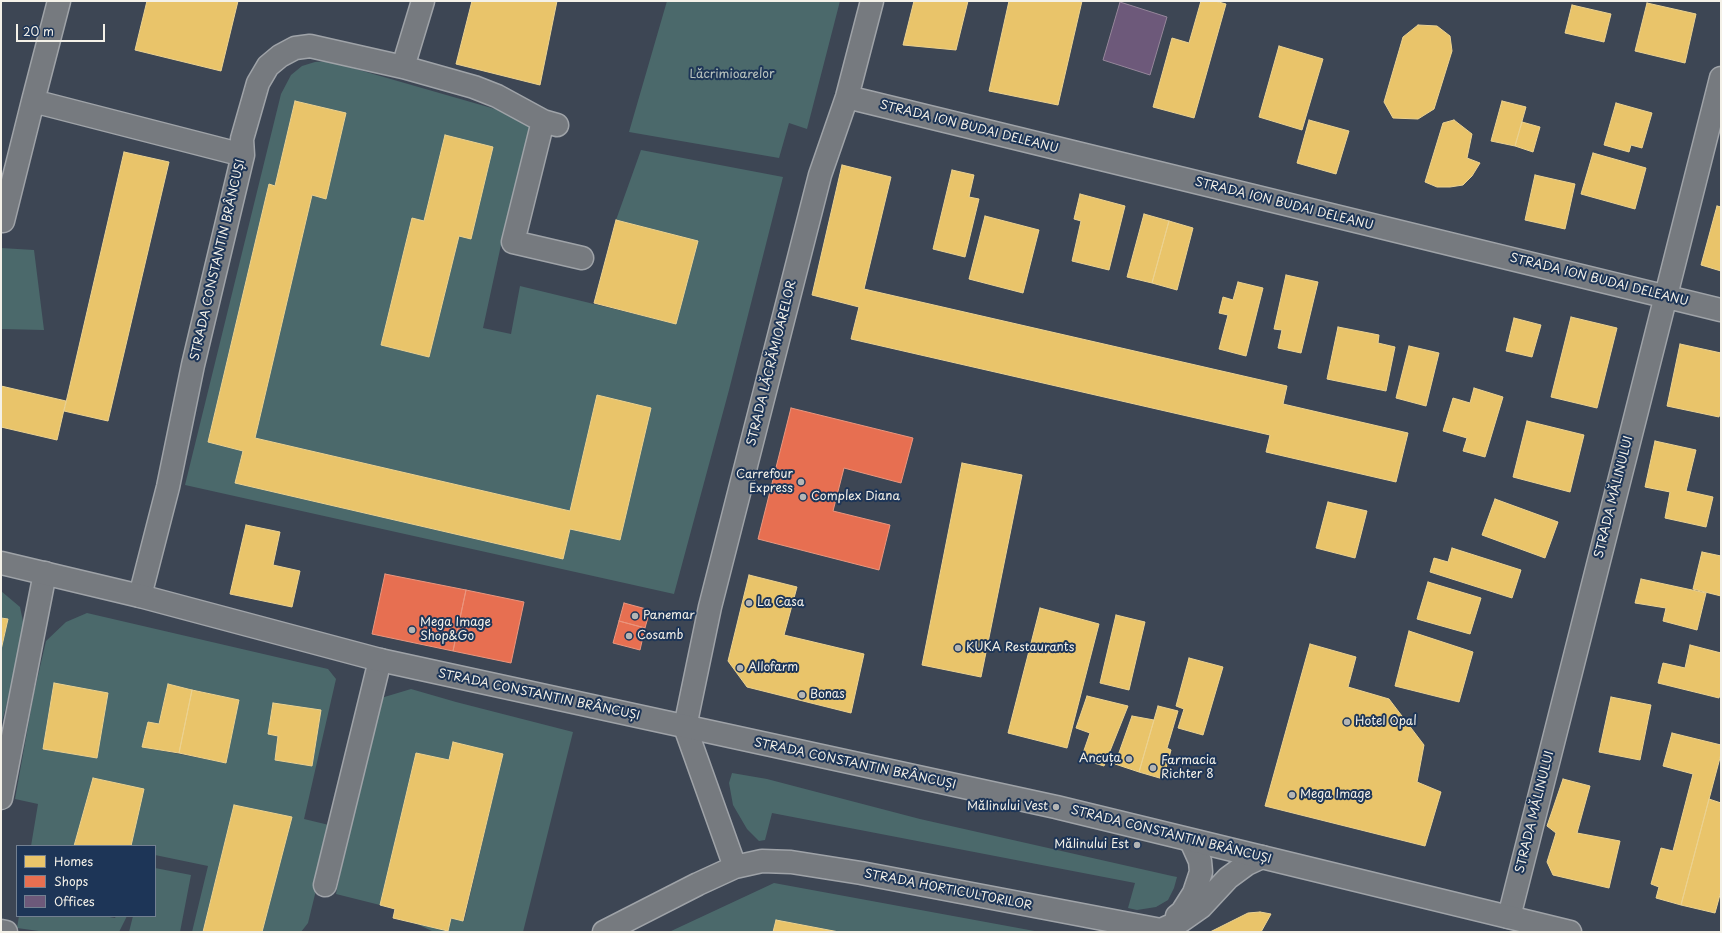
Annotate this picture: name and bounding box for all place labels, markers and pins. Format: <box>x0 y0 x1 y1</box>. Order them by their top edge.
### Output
place label: Carrefour Express <box>736 468 793 496</box>
marker: Carrefour Express <box>796 477 806 487</box>
place label: Complex Diana <box>811 490 900 504</box>
marker: Complex Diana <box>798 492 808 502</box>
place label: La Casa <box>757 596 804 610</box>
marker: La Casa <box>744 598 754 608</box>
place label: Panemar <box>643 609 695 623</box>
marker: Panemar <box>630 611 640 621</box>
place label: Mega Image Shop&Go <box>420 616 491 644</box>
marker: Mega Image Shop&Go <box>407 625 417 635</box>
place label: Cosamb <box>637 629 683 643</box>
marker: Cosamb <box>624 631 634 641</box>
place label: KUKA Restaurants <box>966 641 1074 655</box>
marker: KUKA Restaurants <box>953 643 963 653</box>
place label: Allofarm <box>748 661 798 675</box>
marker: Allofarm <box>735 663 745 673</box>
place label: Bonas <box>810 688 845 702</box>
marker: Bonas <box>797 690 807 700</box>
place label: Hotel Opal <box>1355 715 1417 729</box>
marker: Hotel Opal <box>1342 717 1352 727</box>
place label: Ancuța <box>1079 752 1121 766</box>
marker: Ancuța <box>1124 754 1134 764</box>
place label: Farmacia Richter 8 <box>1161 754 1216 782</box>
marker: Farmacia Richter 8 <box>1148 763 1158 773</box>
place label: Mega Image <box>1300 788 1371 802</box>
marker: Mega Image <box>1287 790 1297 800</box>
place label: Mălinului Vest <box>967 800 1048 814</box>
marker: Mălinului Vest <box>1051 802 1061 812</box>
place label: Mălinului Est <box>1054 838 1129 852</box>
marker: Mălinului Est <box>1132 840 1142 850</box>

